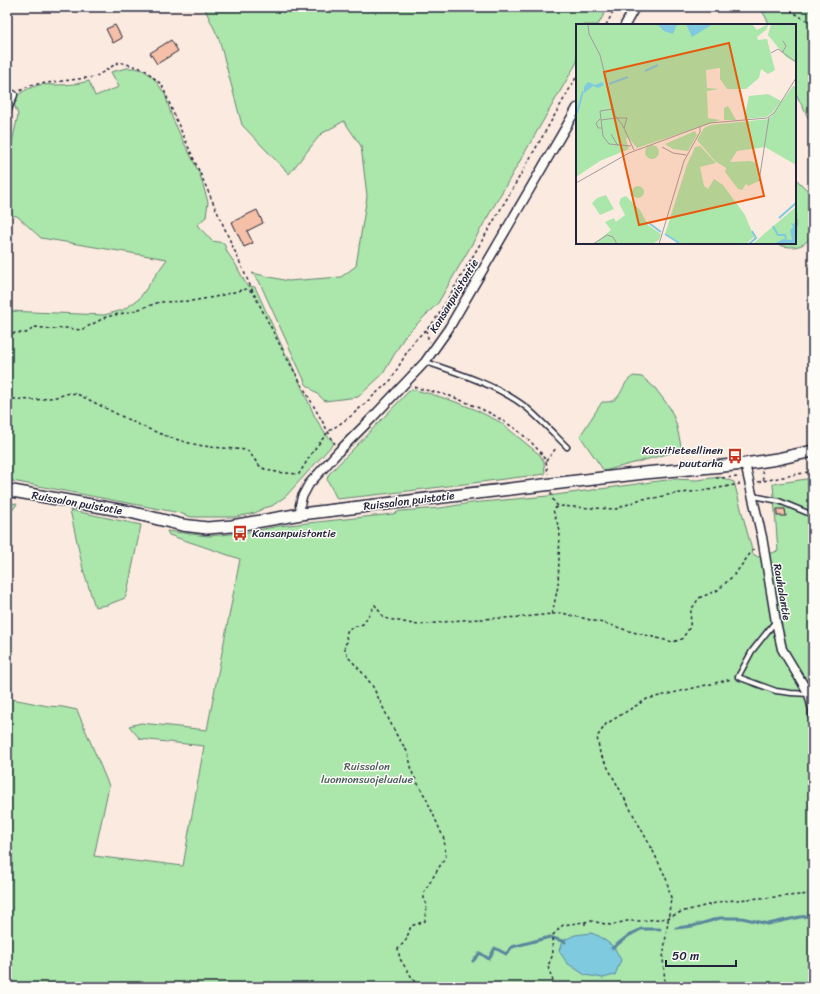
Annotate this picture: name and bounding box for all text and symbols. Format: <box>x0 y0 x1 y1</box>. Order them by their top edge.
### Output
inset map <box>576 24 796 244</box>
street label: Kansanpuistontie <box>424 255 484 337</box>
place label: Kasvitieteellinen puutarha <box>642 441 723 473</box>
bus stop icon: Kasvitieteellinen puutarha <box>726 447 744 465</box>
street label: Ruissalon puistotie <box>30 486 124 520</box>
street label: Ruissalon puistotie <box>362 486 456 516</box>
bus stop icon: Kansanpuistontie <box>231 524 249 542</box>
place label: Kansanpuistontie <box>252 524 336 543</box>
street label: Rauhalantie <box>768 562 796 622</box>
park label: Ruissalon luonnonsuojelualue <box>321 757 413 789</box>
scale bar <box>666 942 736 968</box>
text: 50 m <box>672 945 699 967</box>

